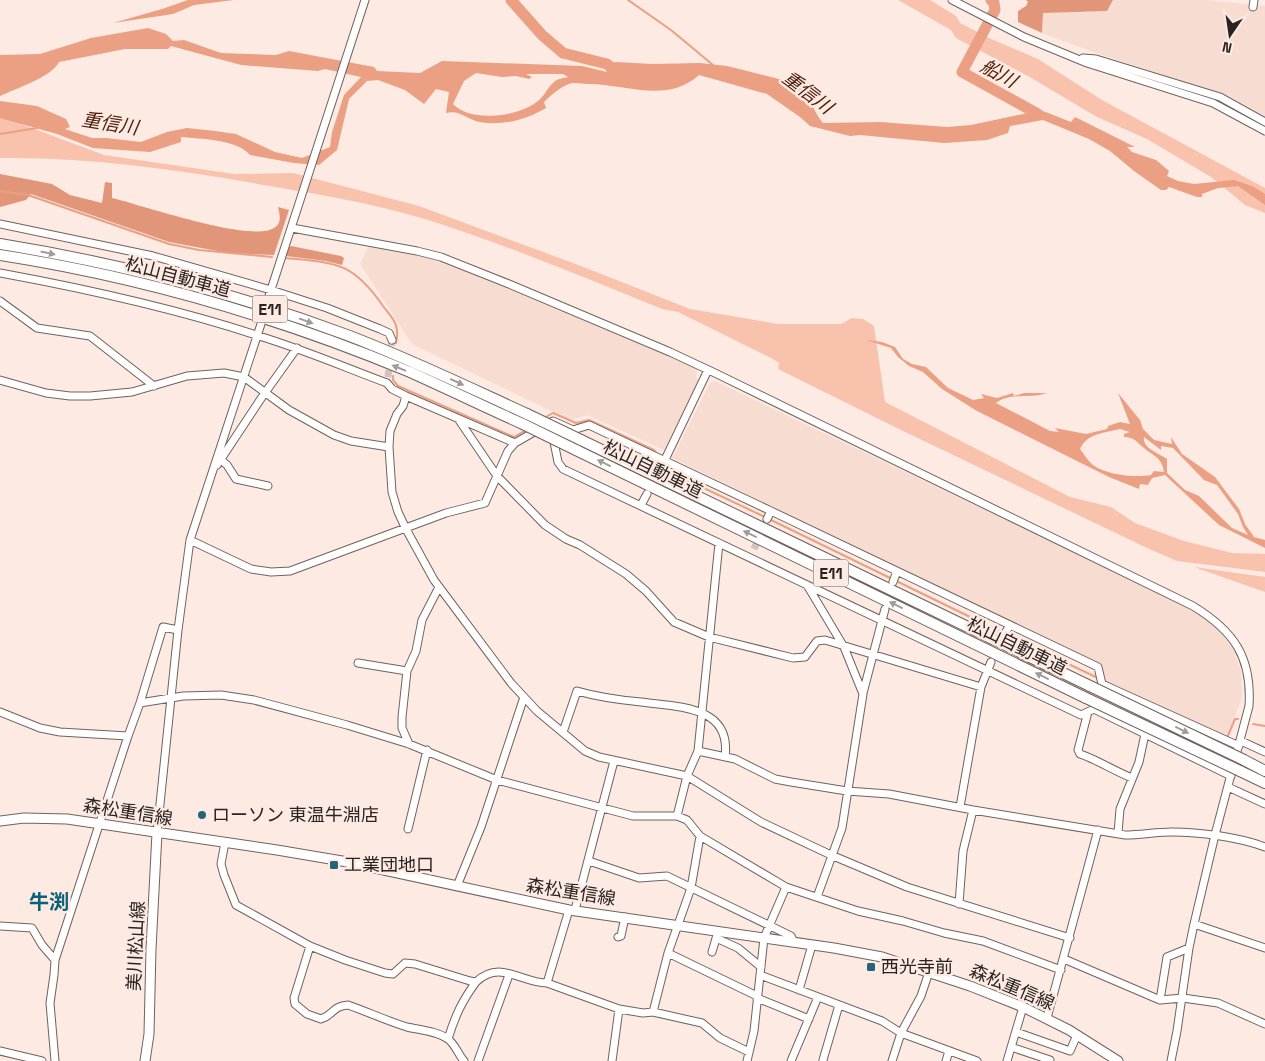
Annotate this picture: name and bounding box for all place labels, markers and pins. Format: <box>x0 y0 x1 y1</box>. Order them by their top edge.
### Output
place label: ローソン 東温牛淵店 <box>212 803 379 826</box>
marker: ローソン 東温牛淵店 <box>196 809 208 821</box>
place label: 工業団地口 <box>344 853 434 876</box>
marker: 工業団地口 <box>328 859 340 871</box>
place label: 西光寺前 <box>881 955 953 978</box>
marker: 西光寺前 <box>865 961 877 973</box>

